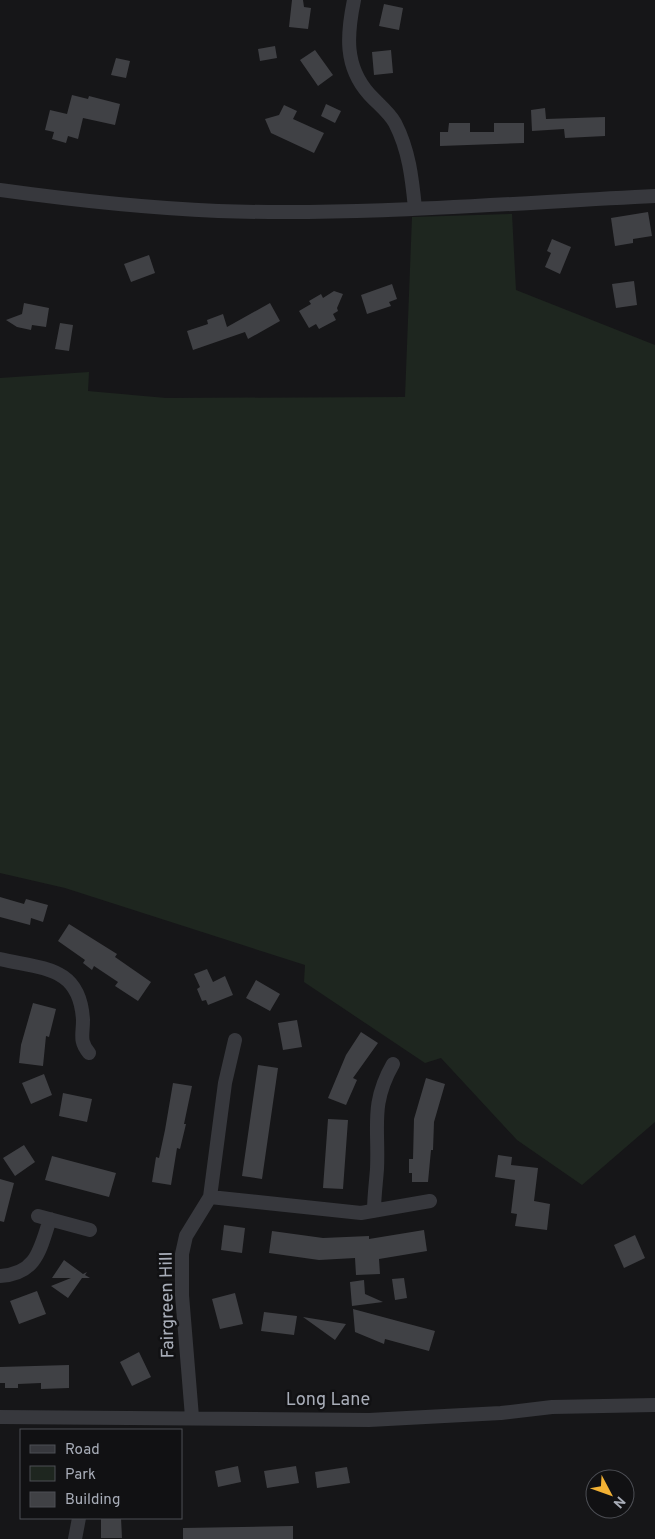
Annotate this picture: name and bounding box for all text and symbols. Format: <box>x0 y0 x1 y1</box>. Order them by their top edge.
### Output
street label: Fairgreen Hill <box>156 1251 180 1359</box>
street label: Long Lane <box>286 1389 370 1412</box>
legend <box>20 1429 182 1519</box>
text: Road <box>65 1441 100 1460</box>
text: Park <box>65 1466 96 1485</box>
north arrow <box>585 1469 635 1519</box>
text: Building <box>65 1491 120 1510</box>
text: N <box>609 1492 628 1511</box>

